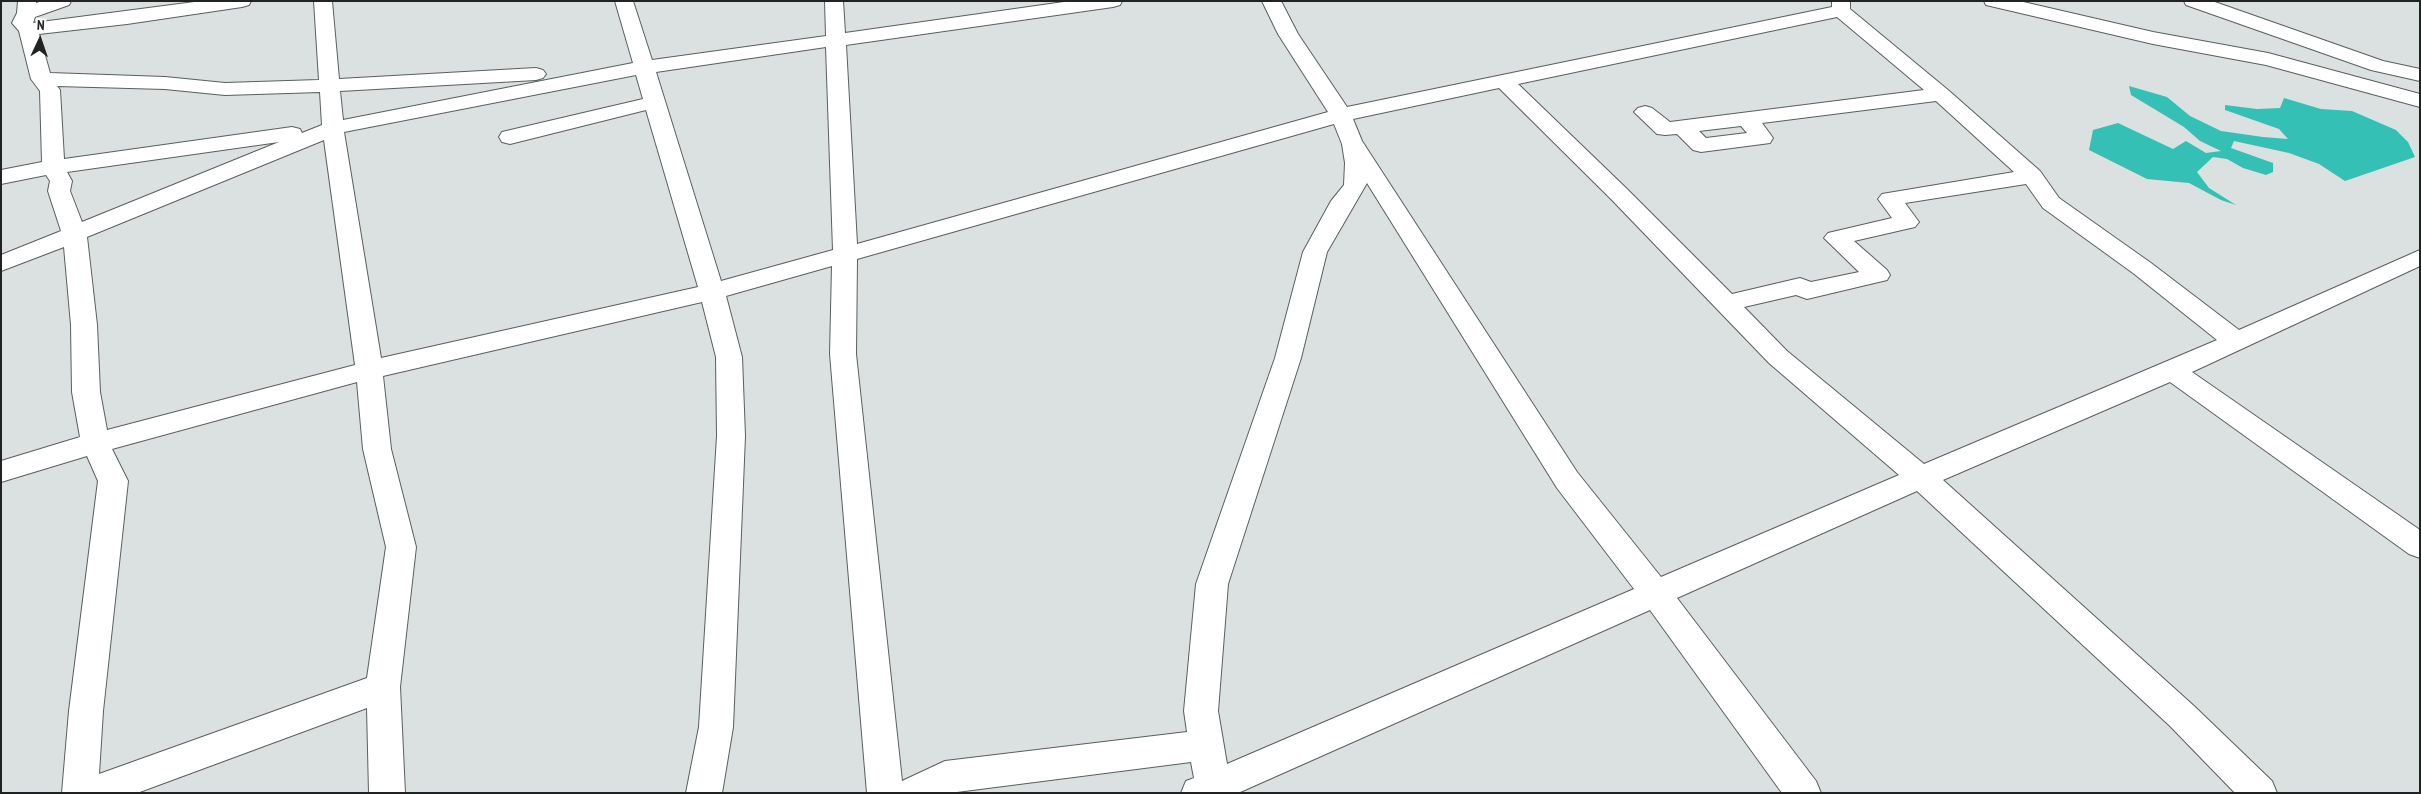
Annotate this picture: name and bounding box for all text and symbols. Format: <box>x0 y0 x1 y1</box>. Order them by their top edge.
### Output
north arrow <box>15 15 65 65</box>
text: N <box>37 16 45 34</box>

